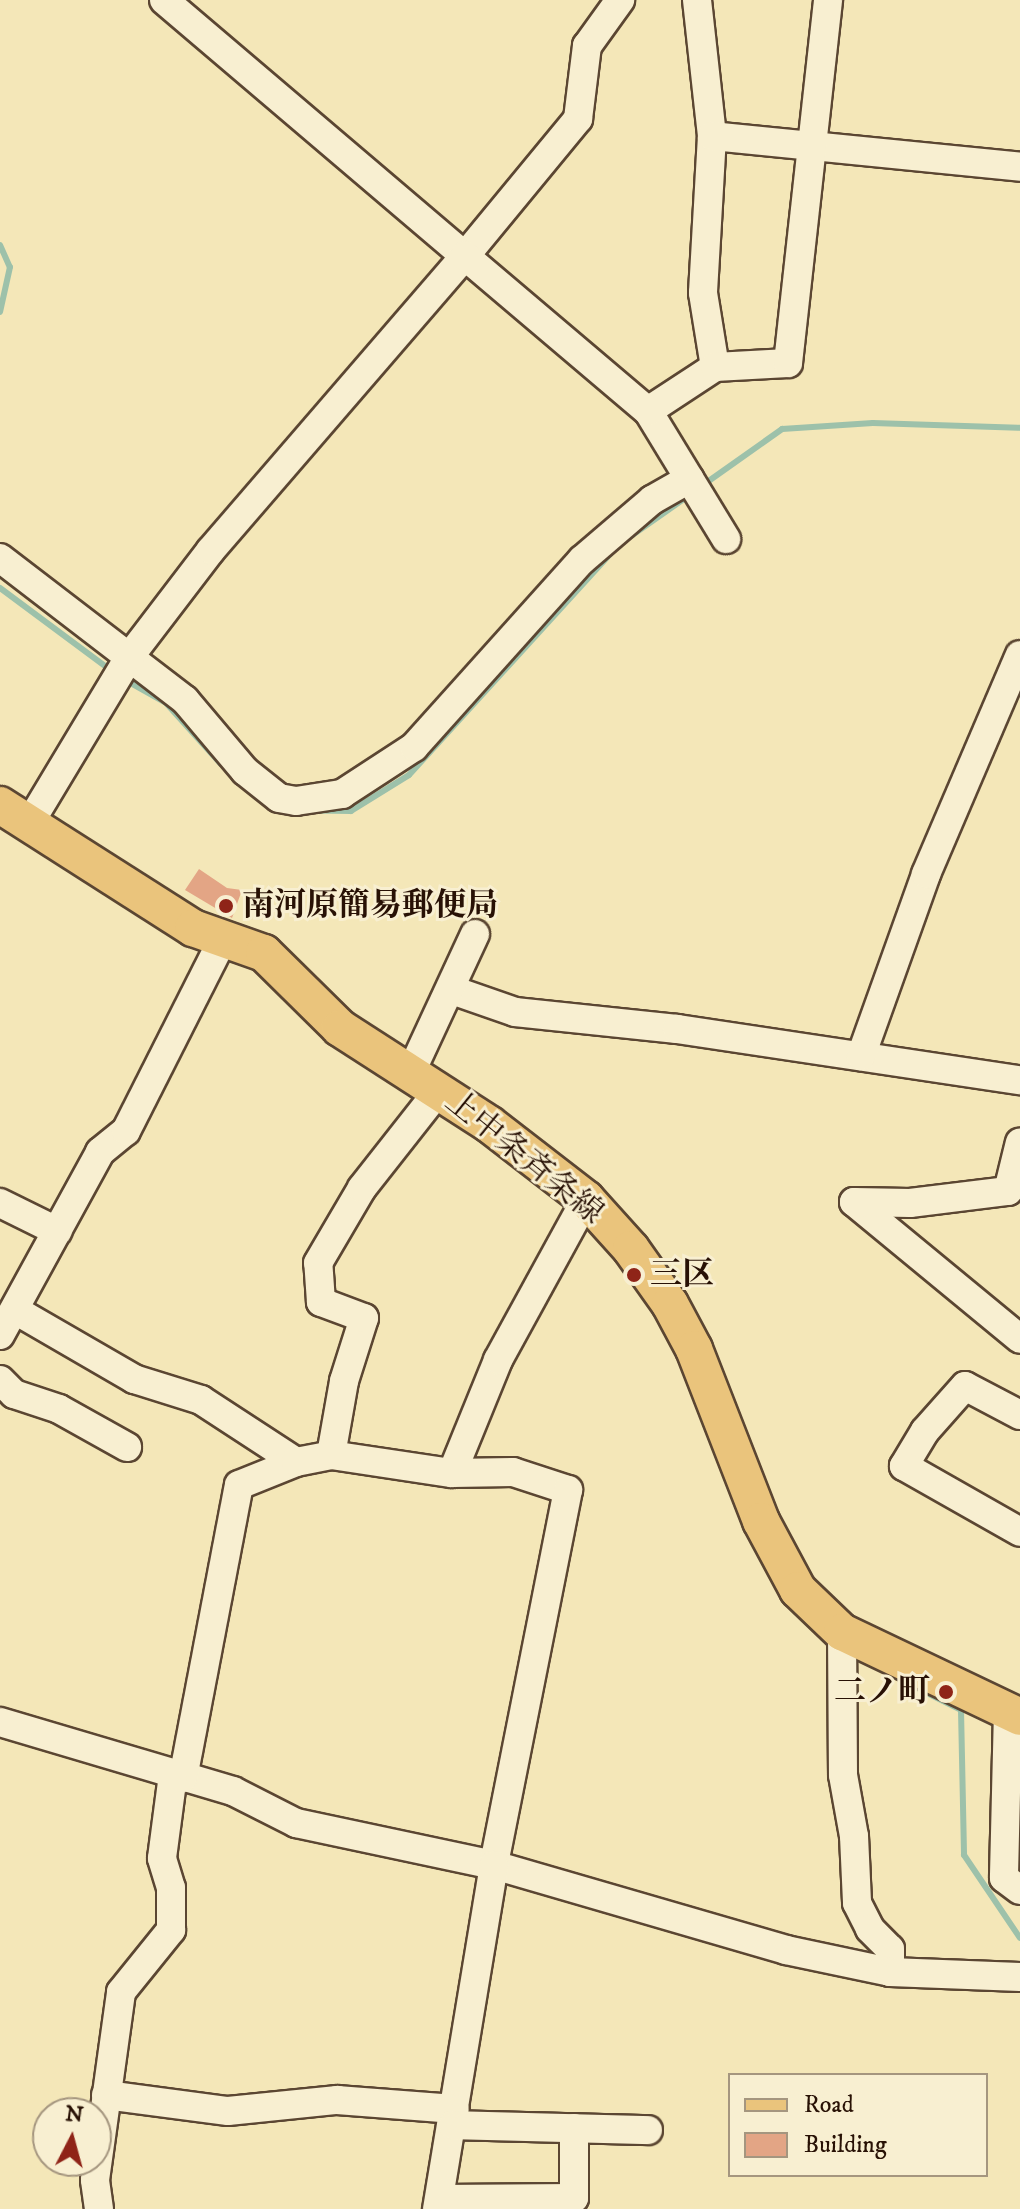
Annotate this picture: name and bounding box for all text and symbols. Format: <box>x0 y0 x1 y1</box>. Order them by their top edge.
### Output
place label: 南河原簡易郵便局 <box>242 887 498 925</box>
marker: 南河原簡易郵便局 <box>217 897 235 915</box>
street label: 上中条斉条線 <box>437 1083 611 1233</box>
place label: 三区 <box>650 1256 714 1294</box>
marker: 三区 <box>625 1266 643 1284</box>
place label: 二ノ町 <box>834 1673 930 1711</box>
marker: 二ノ町 <box>937 1683 955 1701</box>
legend <box>728 2073 988 2177</box>
text: Road <box>804 2090 854 2120</box>
north arrow <box>32 2097 112 2177</box>
text: N <box>64 2100 85 2129</box>
text: Building <box>804 2130 887 2160</box>

